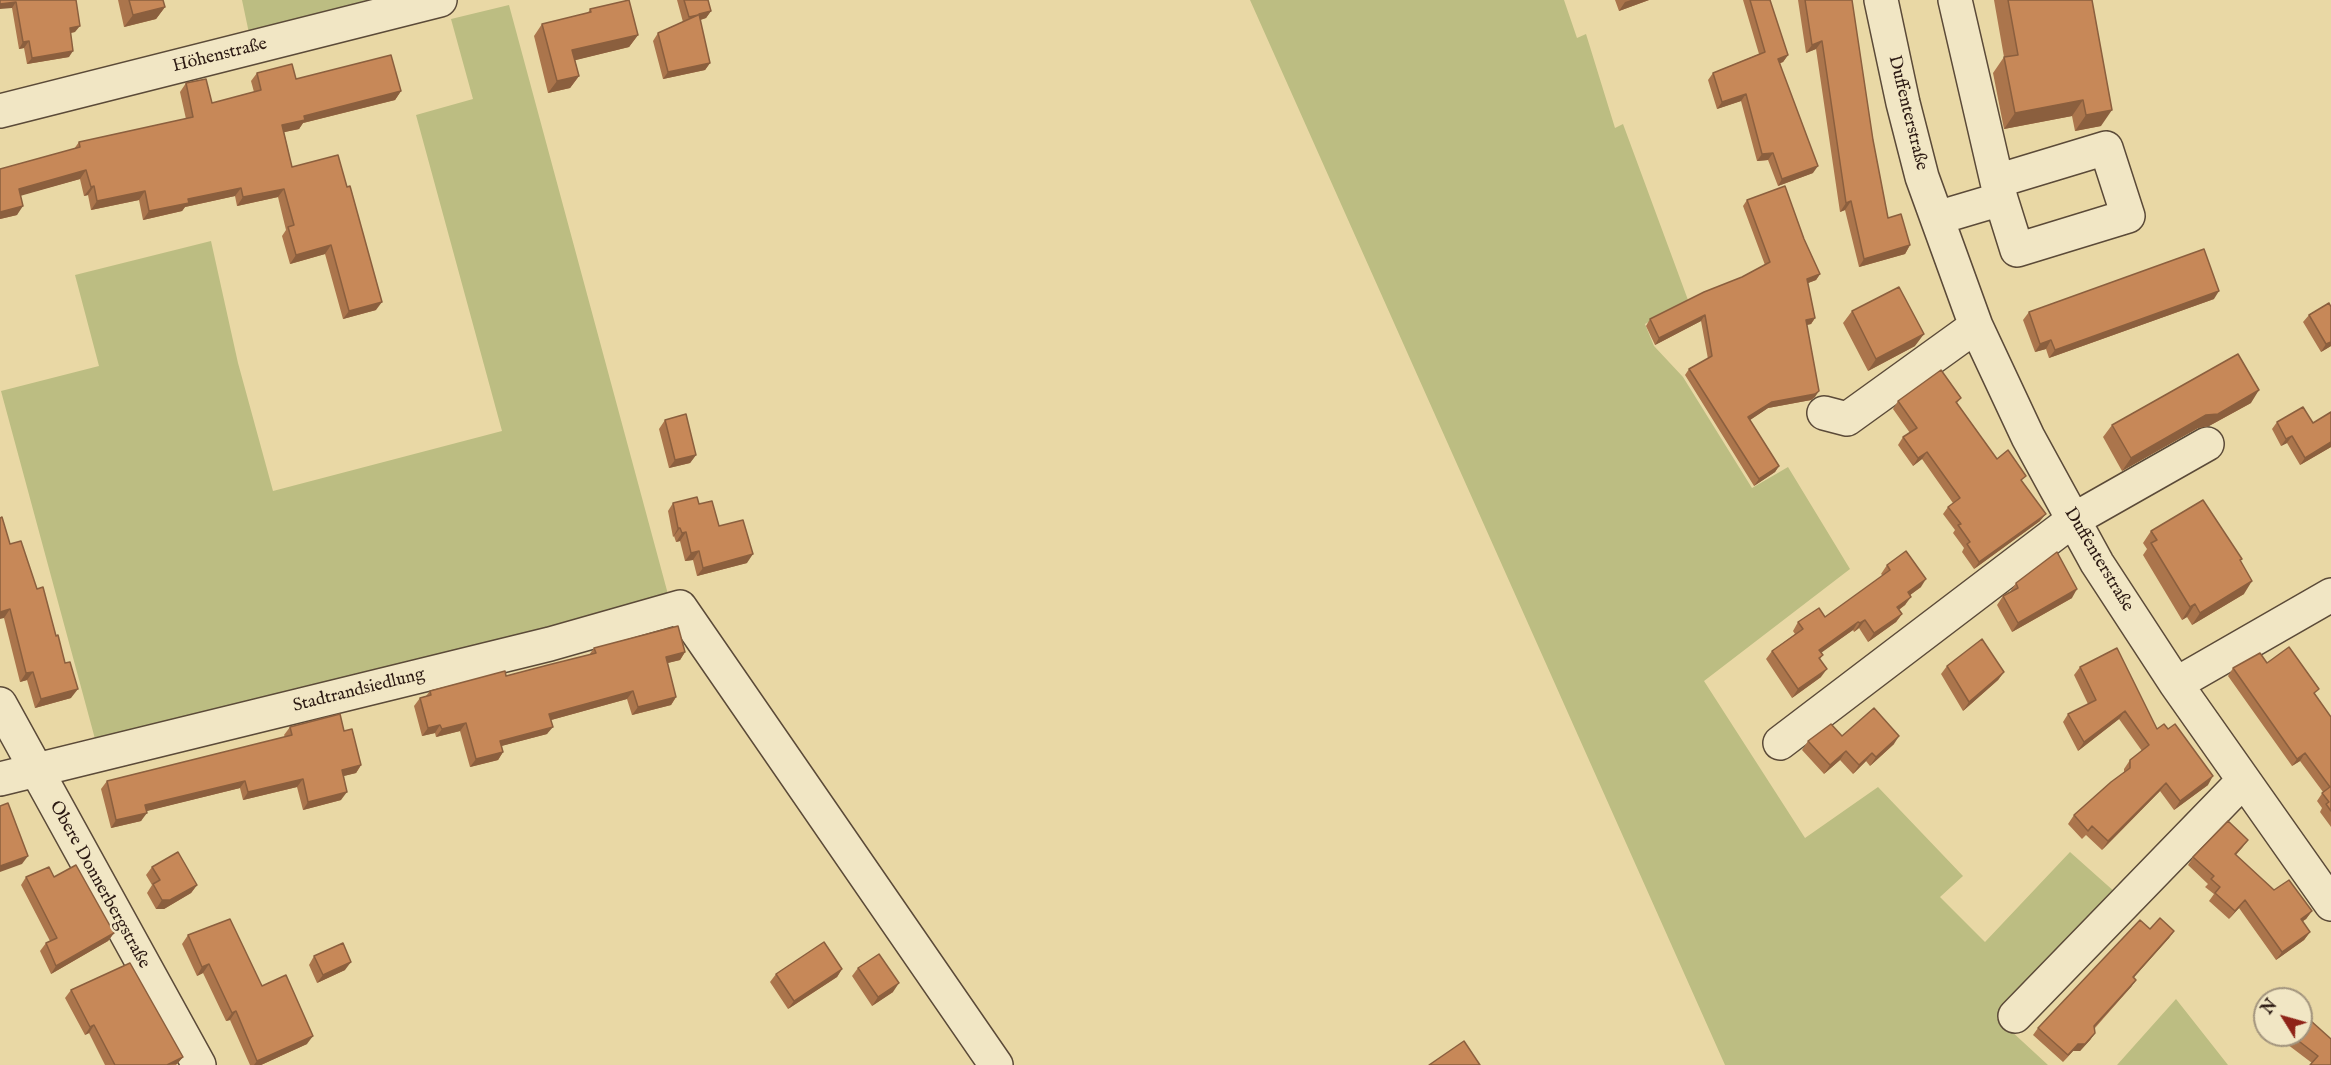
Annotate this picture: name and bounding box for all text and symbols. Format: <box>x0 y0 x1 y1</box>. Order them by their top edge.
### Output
street label: Höhenstraße <box>171 34 269 78</box>
street label: Duffenterstraße <box>1882 53 1932 173</box>
street label: Duffenterstraße <box>2058 504 2138 616</box>
street label: Stadtrandsiedlung <box>291 664 427 718</box>
street label: Obere Donnerbergstraße <box>44 797 154 973</box>
north arrow <box>2253 987 2313 1047</box>
text: N <box>2258 996 2282 1019</box>

